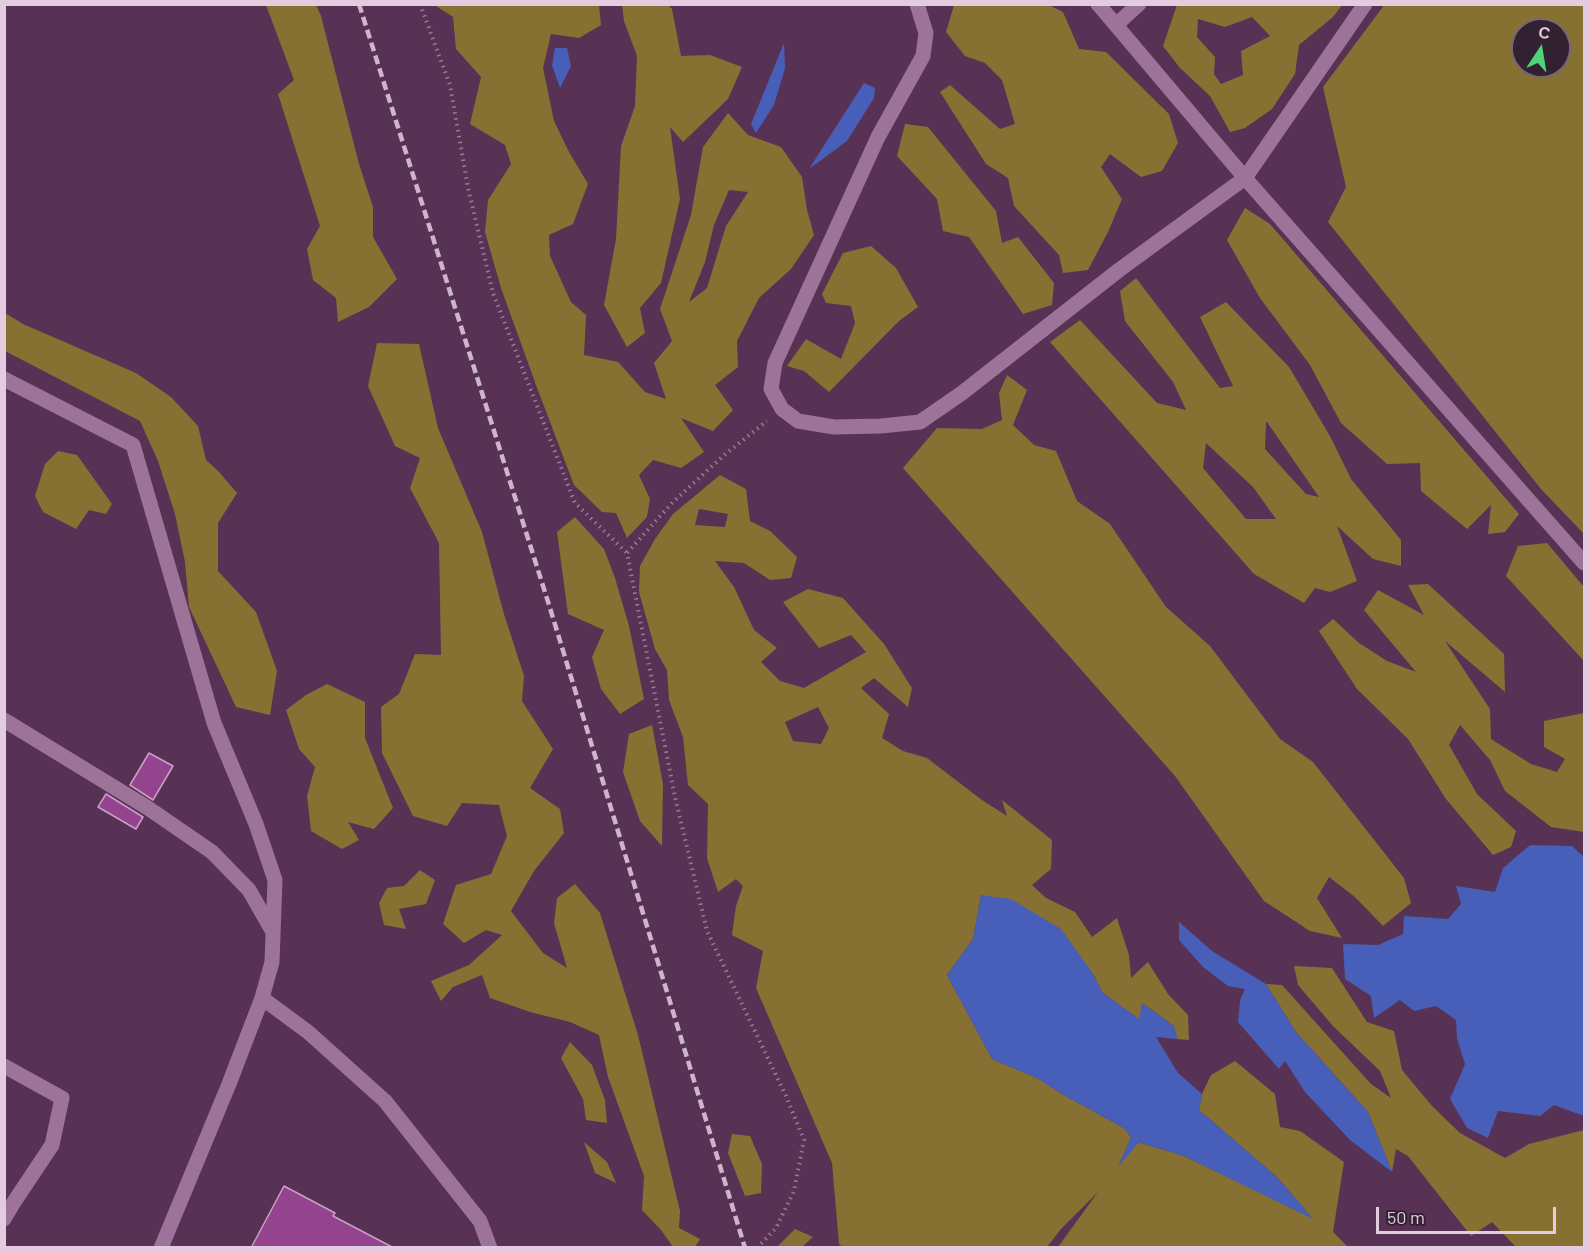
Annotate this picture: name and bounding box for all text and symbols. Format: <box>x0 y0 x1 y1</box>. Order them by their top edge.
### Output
north arrow <box>1511 18 1571 78</box>
text: С <box>1537 21 1552 42</box>
scale bar <box>1379 1195 1559 1233</box>
text: 50 m <box>1387 1206 1425 1228</box>

